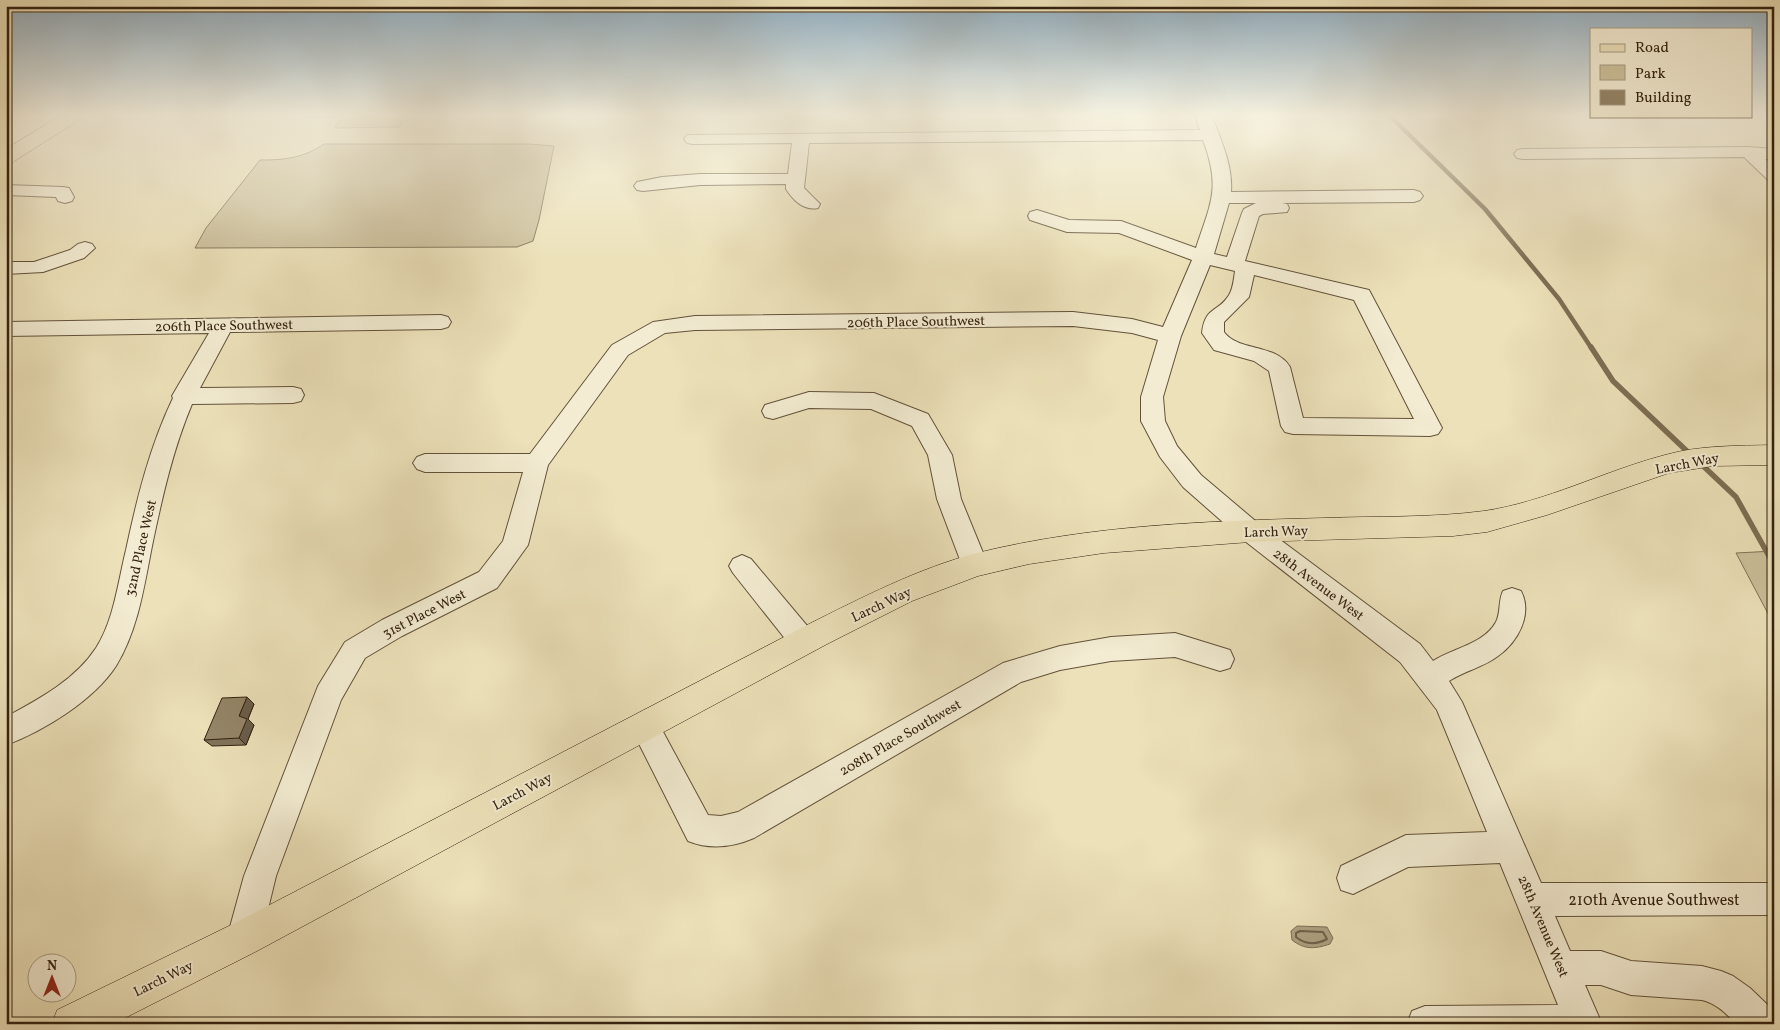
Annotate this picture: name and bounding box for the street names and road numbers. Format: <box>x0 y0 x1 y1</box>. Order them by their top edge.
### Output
street label: 206th Place Southwest <box>847 312 985 333</box>
street label: 206th Place Southwest <box>155 316 293 337</box>
street label: Larch Way <box>1654 449 1721 480</box>
street label: 32nd Place West <box>121 498 162 599</box>
street label: Larch Way <box>1243 522 1309 543</box>
street label: 28th Avenue West <box>1269 545 1368 626</box>
street label: Larch Way <box>848 583 915 628</box>
street label: 31st Place West <box>380 585 470 644</box>
street label: 208th Place Southwest <box>836 696 965 781</box>
street label: Larch Way <box>490 769 556 816</box>
street label: 28th Avenue West <box>1513 873 1573 981</box>
street label: 210th Avenue Southwest <box>1568 890 1740 912</box>
street label: Larch Way <box>131 956 197 1002</box>

